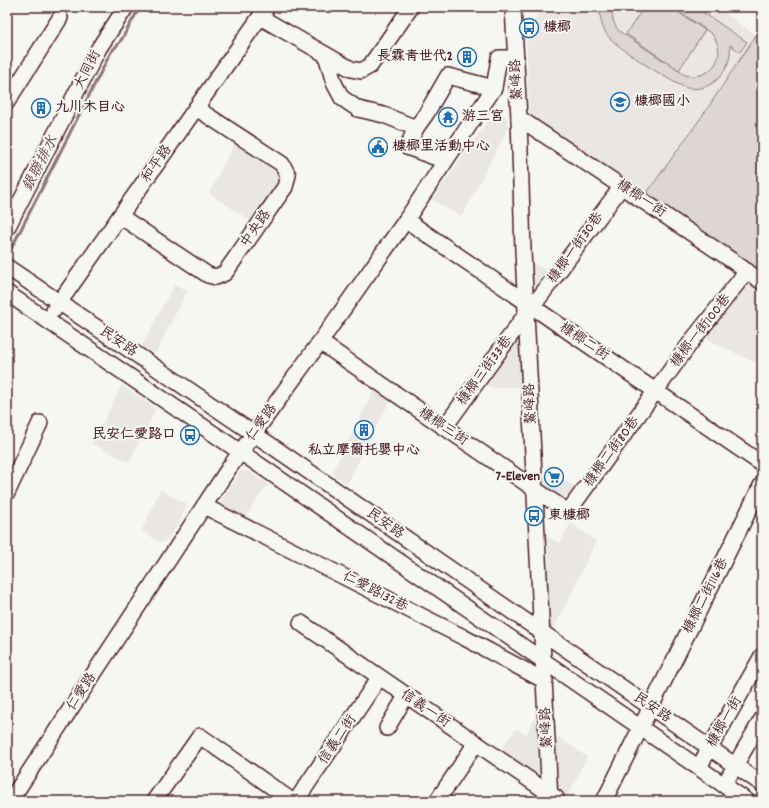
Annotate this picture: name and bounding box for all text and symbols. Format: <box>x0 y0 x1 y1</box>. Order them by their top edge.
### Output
bus stop icon: 槺榔 <box>518 17 540 39</box>
place label: 槺榔 <box>543 18 571 38</box>
building icon: 長霖青世代2 <box>456 46 478 68</box>
street label: 大同街 <box>70 47 106 93</box>
place label: 長霖青世代2 <box>377 47 453 67</box>
street label: 鰲峰路 <box>506 59 528 101</box>
school or university icon: 槺榔國小 <box>609 91 631 113</box>
place label: 槺榔國小 <box>634 92 690 112</box>
building icon: 九川木目心 <box>30 97 52 119</box>
place label: 九川木目心 <box>55 98 125 118</box>
temple icon: 游三宮 <box>437 106 459 128</box>
place label: 游三宮 <box>462 107 504 127</box>
water label: 銀聯排水 <box>18 131 65 196</box>
public building icon: 槺榔里活動中心 <box>367 136 389 158</box>
place label: 槺榔里活動中心 <box>392 137 490 157</box>
street label: 和平路 <box>137 141 177 187</box>
street label: 槺榔一街 <box>612 175 670 223</box>
street label: 中央路 <box>236 206 276 252</box>
street label: 槺榔一街30巷 <box>543 207 609 288</box>
street label: 槺榔一街100巷 <box>666 289 737 372</box>
street label: 槺榔二街 <box>555 318 613 366</box>
street label: 民安路 <box>95 322 141 362</box>
street label: 槺榔三街33巷 <box>453 331 518 410</box>
street label: 鰲峰路 <box>520 383 542 425</box>
street label: 仁愛路 <box>242 400 282 446</box>
street label: 槺榔三街 <box>414 403 472 451</box>
street label: 槺榔二街80巷 <box>579 412 645 492</box>
building icon: 私立摩爾托嬰中心 <box>353 419 375 441</box>
bus stop icon: 民安仁愛路口 <box>179 424 201 446</box>
place label: 民安仁愛路口 <box>92 425 176 445</box>
place label: 私立摩爾托嬰中心 <box>308 441 420 461</box>
supermarket icon: 7-Eleven <box>543 466 565 488</box>
place label: 7-Eleven <box>496 467 541 487</box>
street label: 民安路 <box>362 504 408 544</box>
bus stop icon: 東槺榔 <box>523 505 545 527</box>
place label: 東槺榔 <box>548 506 590 526</box>
street label: 槺榔二街116巷 <box>678 554 734 638</box>
street label: 仁愛路132巷 <box>339 567 412 618</box>
street label: 仁愛路 <box>62 669 102 715</box>
street label: 信義一街 <box>396 685 454 733</box>
street label: 民安路 <box>629 688 675 728</box>
street label: 槺榔一街 <box>702 693 748 751</box>
street label: 鰲峰路 <box>536 707 558 749</box>
street label: 信義二街 <box>314 711 362 769</box>

